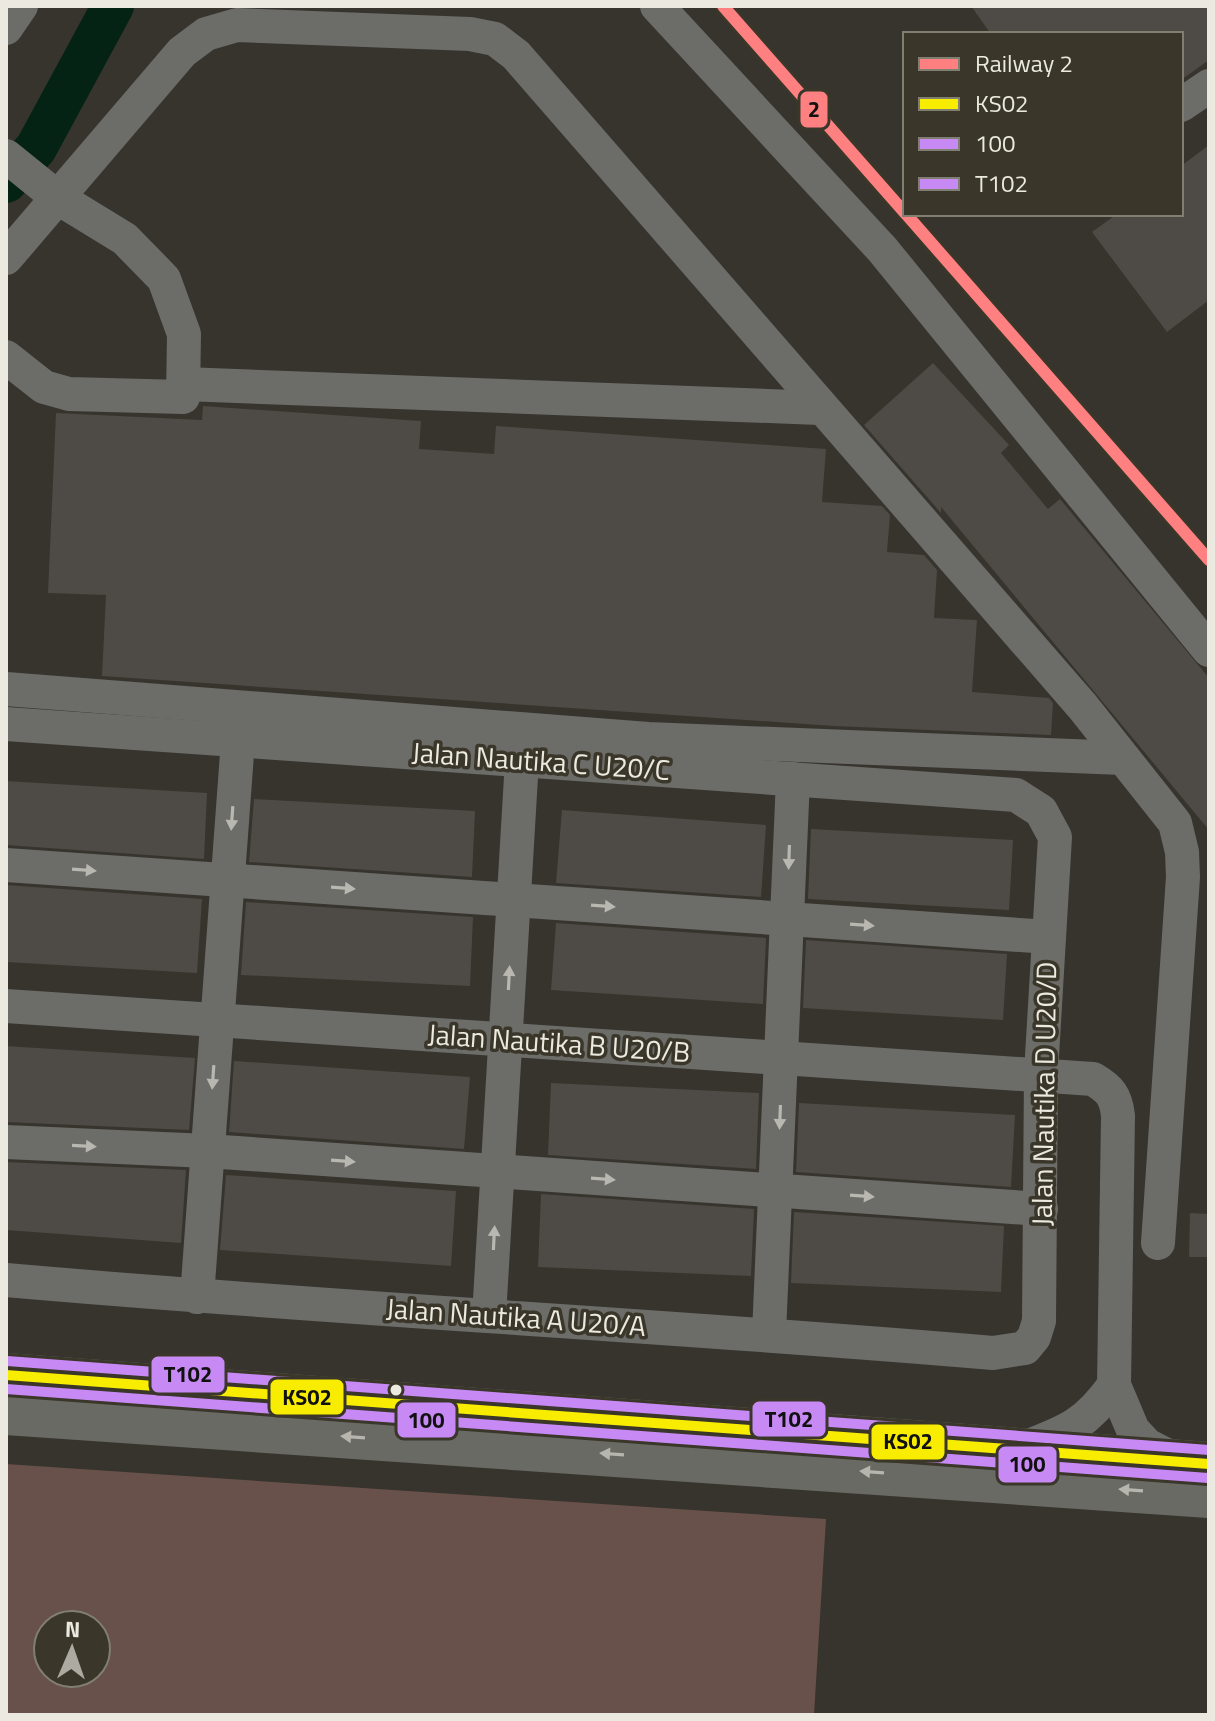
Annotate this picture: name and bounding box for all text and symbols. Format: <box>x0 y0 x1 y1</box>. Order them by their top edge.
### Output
legend <box>903 32 1183 216</box>
text: Railway 2 <box>975 45 1073 81</box>
text: KS02 <box>975 85 1029 121</box>
line badge: 2 <box>799 90 829 129</box>
text: 2 <box>808 92 820 126</box>
text: 100 <box>975 125 1015 161</box>
text: T102 <box>975 165 1028 201</box>
street label: Jalan Nautika C U20/C <box>411 730 671 791</box>
one-way arrow <box>226 806 239 831</box>
one-way arrow <box>783 845 796 870</box>
one-way arrow <box>72 864 97 877</box>
one-way arrow <box>331 882 356 895</box>
one-way arrow <box>591 900 616 913</box>
one-way arrow <box>850 918 875 931</box>
street label: Jalan Nautika D U20/D <box>1020 961 1067 1227</box>
one-way arrow <box>503 965 516 990</box>
street label: Jalan Nautika B U20/B <box>427 1012 692 1073</box>
one-way arrow <box>206 1065 219 1090</box>
one-way arrow <box>774 1105 787 1130</box>
one-way arrow <box>72 1139 97 1152</box>
one-way arrow <box>331 1155 356 1168</box>
one-way arrow <box>591 1173 616 1186</box>
one-way arrow <box>850 1190 875 1203</box>
one-way arrow <box>488 1225 501 1250</box>
street label: Jalan Nautika A U20/A <box>385 1286 648 1347</box>
line badge: T102 <box>150 1355 226 1394</box>
text: T102 <box>164 1357 212 1391</box>
line badge: KS02 <box>269 1378 345 1416</box>
text: KS02 <box>282 1380 332 1414</box>
unlabelled marker <box>388 1382 404 1398</box>
line badge: T102 <box>751 1400 827 1438</box>
line badge: 100 <box>396 1401 457 1439</box>
text: T102 <box>765 1402 813 1436</box>
text: 100 <box>408 1403 444 1437</box>
line badge: KS02 <box>870 1423 946 1461</box>
text: KS02 <box>883 1424 933 1458</box>
one-way arrow <box>340 1430 365 1443</box>
line badge: 100 <box>997 1445 1058 1484</box>
one-way arrow <box>599 1447 624 1460</box>
text: 100 <box>1009 1447 1045 1481</box>
one-way arrow <box>859 1465 884 1478</box>
one-way arrow <box>1118 1483 1143 1496</box>
north arrow <box>32 1609 112 1689</box>
text: N <box>64 1612 81 1646</box>

